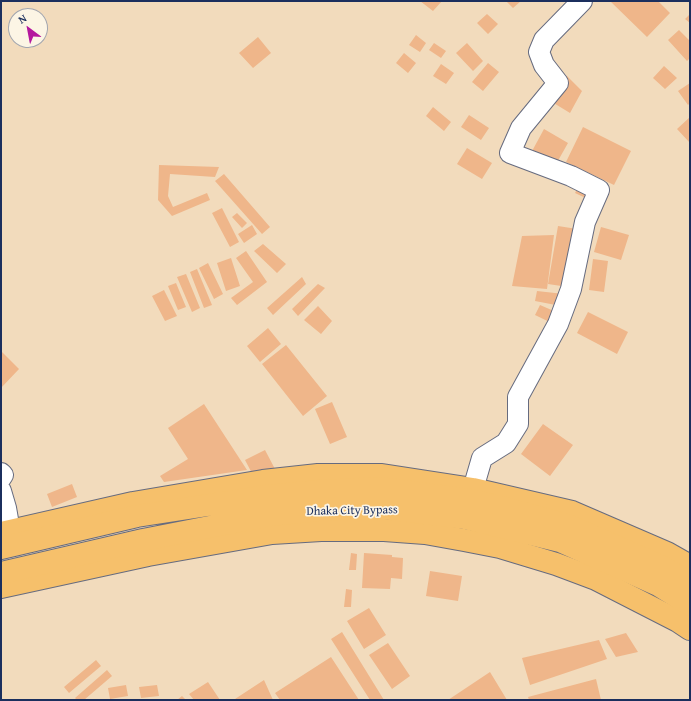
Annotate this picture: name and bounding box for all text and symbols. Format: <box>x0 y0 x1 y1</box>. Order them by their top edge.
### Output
north arrow <box>8 8 48 48</box>
text: N <box>15 10 30 27</box>
street label: Dhaka City Bypass <box>306 503 398 519</box>

